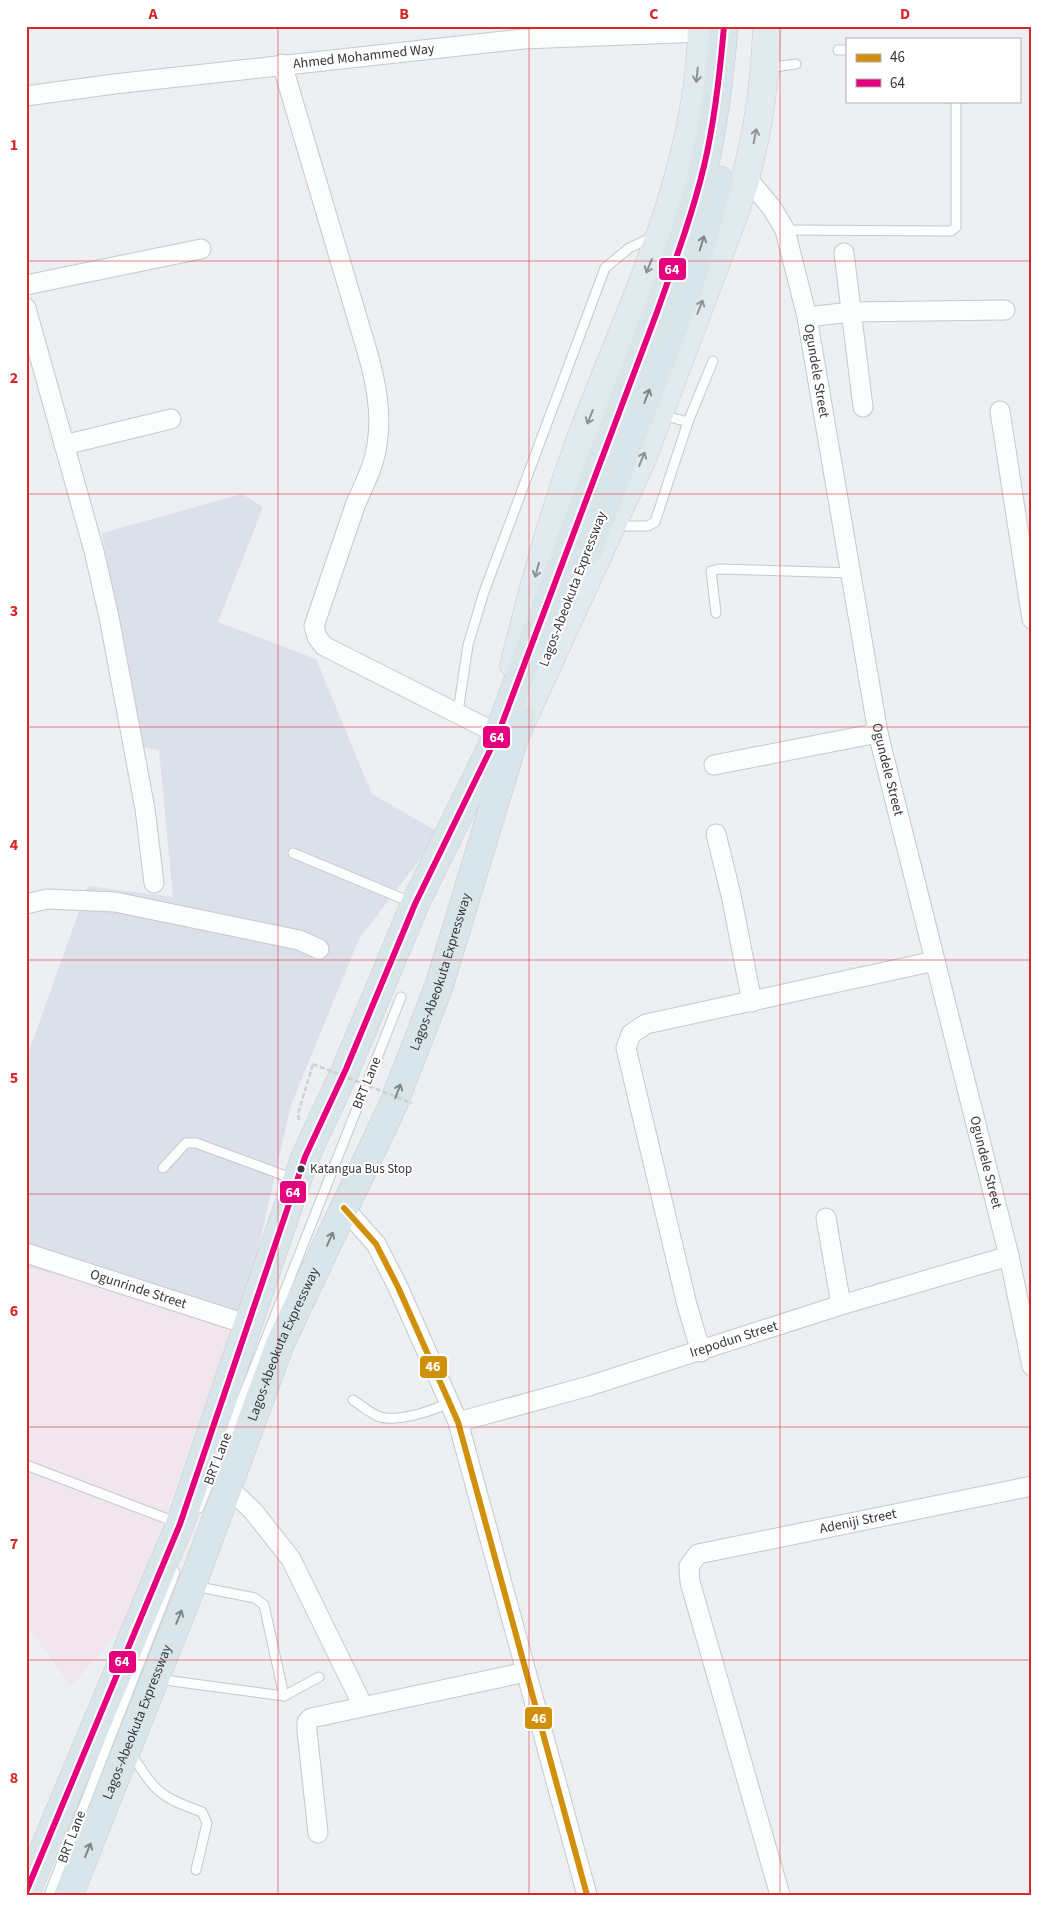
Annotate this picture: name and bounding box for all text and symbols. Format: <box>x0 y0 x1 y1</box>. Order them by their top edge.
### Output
text: A <box>147 3 158 25</box>
text: B <box>399 3 409 25</box>
text: C <box>649 3 659 25</box>
text: D <box>900 3 910 25</box>
legend <box>846 38 1020 102</box>
street label: Ahmed Mohammed Way <box>292 39 436 74</box>
text: 46 <box>890 47 905 68</box>
one-way arrow <box>692 66 702 82</box>
text: 64 <box>890 73 905 94</box>
one-way arrow <box>750 128 760 144</box>
text: 1 <box>10 134 18 156</box>
one-way arrow <box>698 236 707 251</box>
line badge: 64 <box>658 257 687 281</box>
one-way arrow <box>644 258 653 273</box>
text: 64 <box>665 260 680 280</box>
one-way arrow <box>696 300 706 315</box>
street label: Ogundele Street <box>798 322 834 420</box>
text: 2 <box>10 367 18 389</box>
one-way arrow <box>643 389 652 404</box>
one-way arrow <box>584 409 593 424</box>
one-way arrow <box>638 451 647 467</box>
street label: Lagos-Abeokuta Expressway <box>534 508 612 670</box>
one-way arrow <box>532 562 542 578</box>
text: 3 <box>10 600 18 622</box>
street label: Ogundele Street <box>866 722 908 818</box>
line badge: 64 <box>482 725 511 749</box>
text: 64 <box>490 728 505 748</box>
text: 4 <box>10 834 19 856</box>
street label: Lagos-Abeokuta Expressway <box>405 890 477 1054</box>
street label: BRT Lane <box>347 1054 387 1112</box>
text: 5 <box>10 1067 18 1089</box>
one-way arrow <box>394 1084 403 1099</box>
street label: Ogundele Street <box>964 1114 1007 1211</box>
place label: Katangua Bus Stop <box>310 1160 412 1178</box>
marker: Katangua Bus Stop <box>296 1164 306 1174</box>
line badge: 64 <box>279 1180 307 1204</box>
text: 64 <box>286 1183 301 1203</box>
one-way arrow <box>326 1232 335 1247</box>
street label: Ogunrinde Street <box>87 1264 189 1314</box>
street label: Lagos-Abeokuta Expressway <box>243 1264 325 1424</box>
text: 6 <box>10 1300 18 1322</box>
street label: Irepodun Street <box>687 1316 781 1363</box>
line badge: 46 <box>419 1355 448 1379</box>
text: 46 <box>426 1357 440 1377</box>
street label: BRT Lane <box>199 1430 237 1488</box>
street label: Adeniji Street <box>818 1504 899 1539</box>
text: 7 <box>10 1533 18 1555</box>
one-way arrow <box>175 1610 184 1625</box>
street label: Lagos-Abeokuta Expressway <box>98 1641 178 1803</box>
line badge: 64 <box>108 1650 137 1674</box>
text: 64 <box>115 1652 130 1672</box>
line badge: 46 <box>524 1706 553 1730</box>
text: 46 <box>532 1709 546 1729</box>
text: 8 <box>10 1767 18 1789</box>
street label: BRT Lane <box>53 1808 91 1866</box>
one-way arrow <box>84 1842 93 1857</box>

